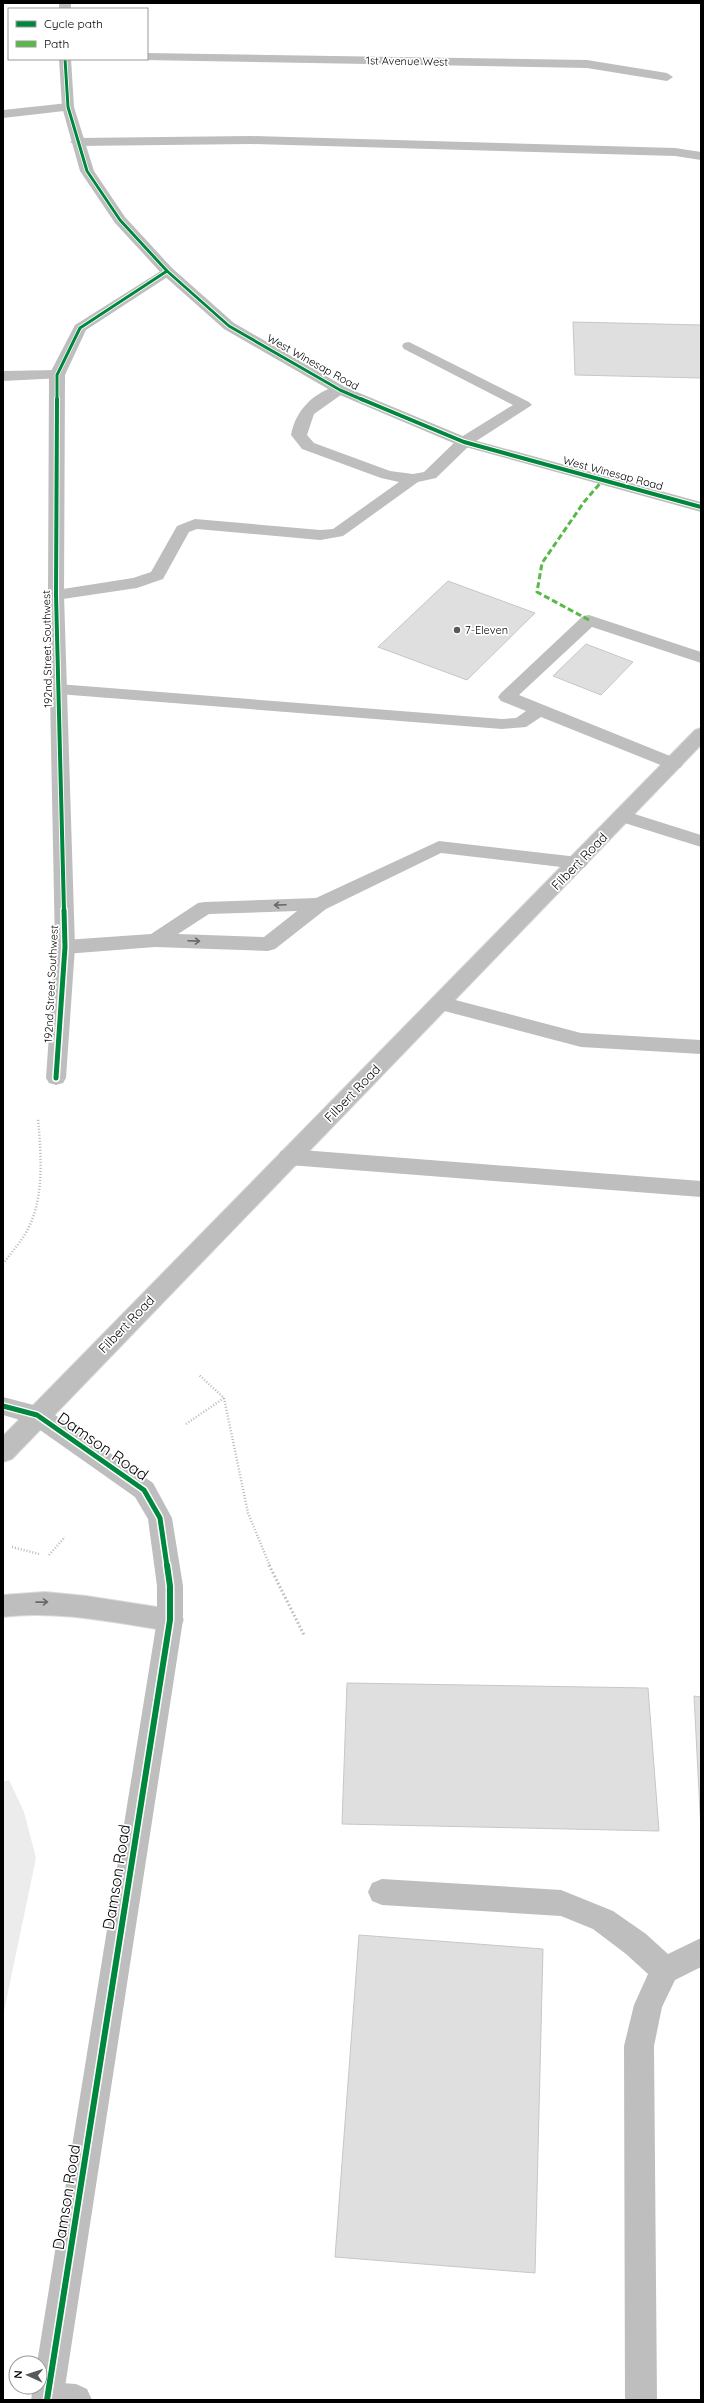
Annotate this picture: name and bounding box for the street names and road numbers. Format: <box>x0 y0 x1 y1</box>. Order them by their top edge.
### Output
street label: 1st Avenue West <box>366 53 448 69</box>
street label: West Winesap Road <box>265 331 361 393</box>
street label: West Winesap Road <box>561 453 665 493</box>
street label: 192nd Street Southwest <box>39 590 55 708</box>
street label: Filbert Road <box>548 829 610 893</box>
street label: 192nd Street Southwest <box>41 925 61 1043</box>
street label: Filbert Road <box>321 1061 383 1125</box>
street label: Filbert Road <box>95 1292 157 1356</box>
street label: Damson Road <box>54 1407 152 1485</box>
street label: Damson Road <box>98 1823 134 1931</box>
street label: Damson Road <box>48 2143 84 2251</box>

